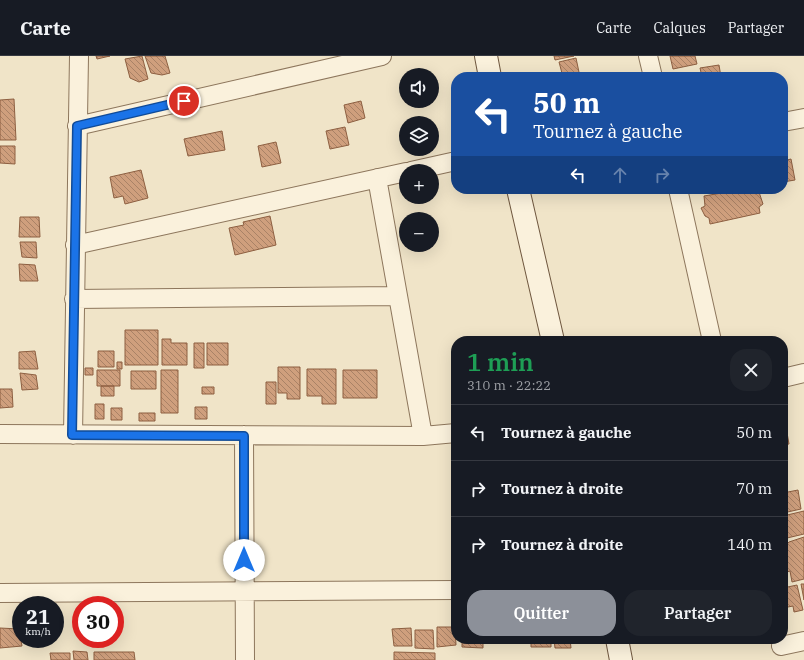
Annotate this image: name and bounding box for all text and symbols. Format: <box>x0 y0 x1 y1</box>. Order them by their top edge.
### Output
text: Carte <box>20 16 71 40</box>
text: Carte <box>596 19 632 37</box>
text: Calques <box>654 19 706 37</box>
text: Partager <box>728 19 784 37</box>
map controls <box>399 68 439 252</box>
button: sound <box>399 68 439 108</box>
pin <box>167 84 201 118</box>
text: 50 m <box>533 84 600 121</box>
icon: left <box>467 88 519 140</box>
icon: arrive <box>173 90 195 112</box>
button: layers <box>399 116 439 156</box>
text: Tournez à gauche <box>533 120 682 143</box>
button: + <box>399 164 439 204</box>
icon: left <box>567 164 589 186</box>
icon: ahead <box>609 164 631 186</box>
icon: right <box>651 164 673 186</box>
button: − <box>399 212 439 252</box>
text: 1 min <box>467 346 534 378</box>
button: close <box>730 349 772 391</box>
text: 310 m · 22:22 <box>467 377 551 394</box>
icon: left <box>467 422 489 444</box>
text: Tournez à gauche <box>501 423 632 442</box>
text: 50 m <box>736 423 772 442</box>
icon: right <box>467 478 489 500</box>
text: Tournez à droite <box>501 479 623 498</box>
text: 70 m <box>736 479 772 498</box>
icon: right <box>467 534 489 556</box>
text: Tournez à droite <box>501 535 623 554</box>
text: 140 m <box>727 535 772 554</box>
position arrow <box>223 539 265 581</box>
button: Quitter <box>467 590 616 636</box>
button: Partager <box>624 590 772 636</box>
speed limit sign: 30 <box>72 596 124 648</box>
text: 21 <box>26 603 50 630</box>
text: km/h <box>25 625 51 638</box>

